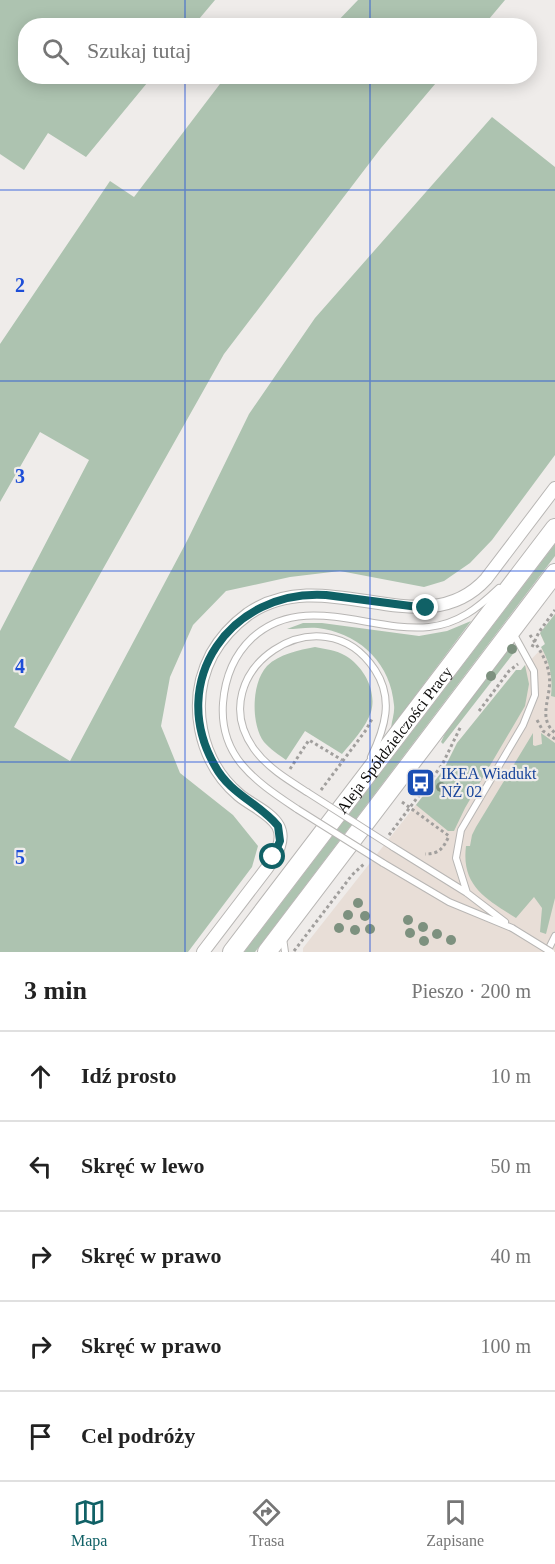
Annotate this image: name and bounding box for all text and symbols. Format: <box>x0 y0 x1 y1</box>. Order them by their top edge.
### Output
search box <box>18 18 537 84</box>
icon: search <box>39 35 72 68</box>
text: Szukaj tutaj <box>87 38 191 63</box>
text: 2 <box>15 274 25 296</box>
text: 3 <box>15 465 25 487</box>
route end <box>412 594 438 620</box>
text: 4 <box>15 655 25 677</box>
street label: Aleja Spółdzielczości Pracy <box>333 663 456 817</box>
place label: IKEA Wiadukt NŻ 02 <box>441 765 537 800</box>
bus stop icon: IKEA Wiadukt NŻ 02 <box>404 766 436 798</box>
route start <box>259 843 285 869</box>
text: 5 <box>15 846 25 868</box>
text: 3 min <box>24 976 87 1005</box>
text: Pieszo · 200 m <box>412 980 531 1002</box>
icon: ahead <box>24 1060 57 1093</box>
text: Idź prosto <box>81 1063 177 1088</box>
text: 10 m <box>490 1065 531 1087</box>
icon: left <box>24 1150 57 1183</box>
text: Skręć w lewo <box>81 1153 204 1178</box>
text: 50 m <box>490 1155 531 1177</box>
icon: right <box>24 1240 57 1273</box>
text: Skręć w prawo <box>81 1243 222 1268</box>
text: 40 m <box>490 1245 531 1267</box>
icon: right <box>24 1330 57 1363</box>
text: Skręć w prawo <box>81 1333 222 1358</box>
text: 100 m <box>480 1335 531 1357</box>
icon: arrive <box>24 1420 57 1453</box>
text: Cel podróży <box>81 1423 195 1448</box>
tab: Mapa <box>71 1496 107 1550</box>
tab: Trasa <box>249 1496 284 1550</box>
tab: Zapisane <box>426 1496 484 1550</box>

